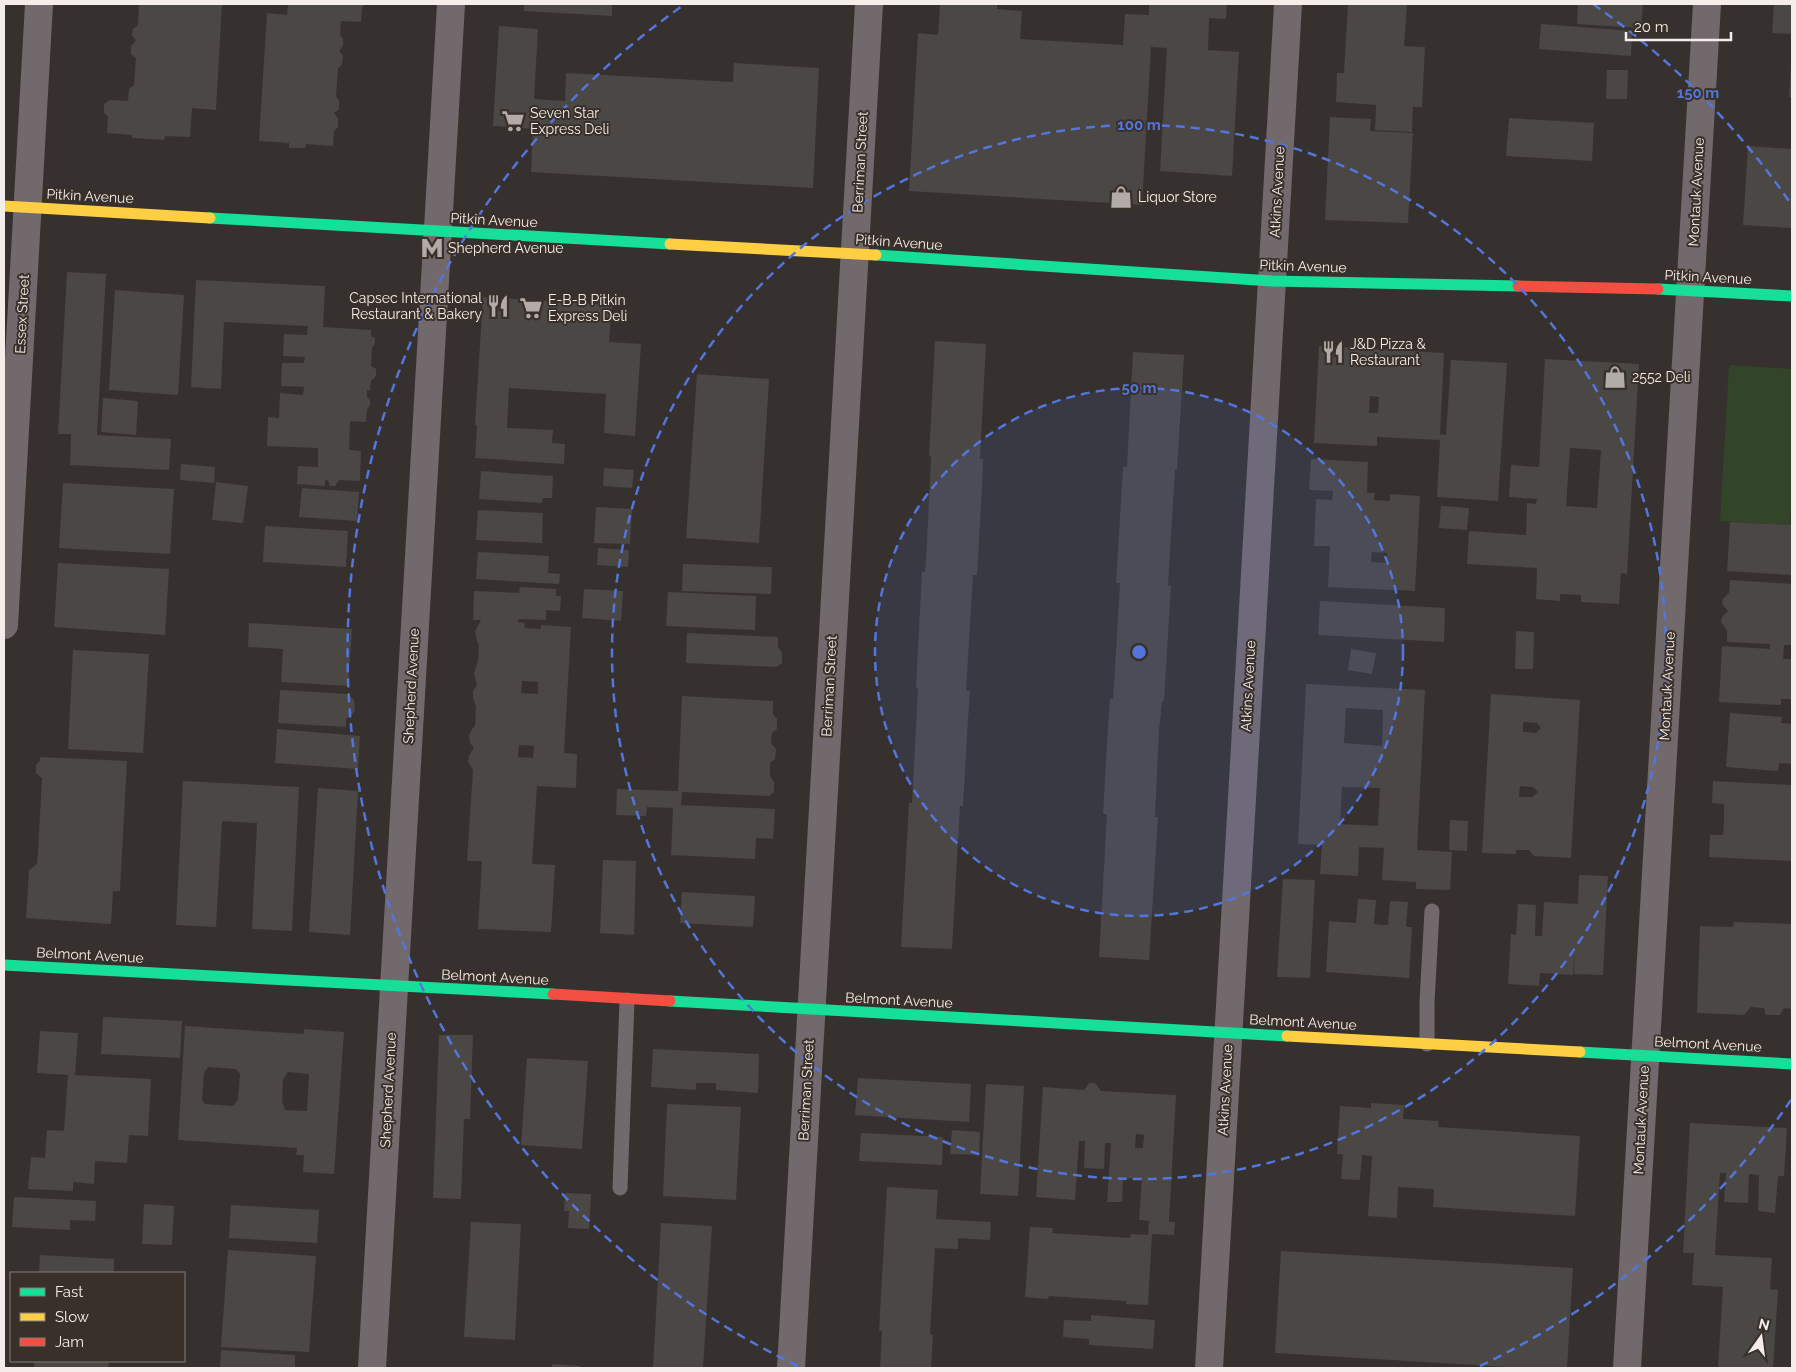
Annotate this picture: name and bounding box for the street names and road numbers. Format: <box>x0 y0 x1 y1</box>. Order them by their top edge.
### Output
street label: Berriman Street <box>849 111 871 213</box>
street label: Montauk Avenue <box>1685 137 1707 247</box>
street label: Atkins Avenue <box>1267 146 1287 238</box>
street label: Pitkin Avenue <box>46 186 134 206</box>
street label: Pitkin Avenue <box>450 210 538 230</box>
street label: Pitkin Avenue <box>855 231 943 253</box>
street label: Pitkin Avenue <box>1259 256 1347 276</box>
street label: Pitkin Avenue <box>1664 267 1752 287</box>
street label: Essex Street <box>12 274 32 354</box>
street label: Shepherd Avenue <box>400 628 422 744</box>
street label: Montauk Avenue <box>1656 631 1678 741</box>
street label: Berriman Street <box>818 635 840 737</box>
street label: Atkins Avenue <box>1238 640 1258 732</box>
street label: Belmont Avenue <box>36 944 144 966</box>
street label: Belmont Avenue <box>441 966 549 988</box>
street label: Belmont Avenue <box>845 989 953 1011</box>
street label: Belmont Avenue <box>1249 1011 1357 1033</box>
street label: Shepherd Avenue <box>377 1032 399 1148</box>
street label: Belmont Avenue <box>1654 1033 1762 1055</box>
street label: Berriman Street <box>795 1039 817 1141</box>
street label: Atkins Avenue <box>1215 1044 1235 1136</box>
street label: Montauk Avenue <box>1630 1065 1652 1175</box>

